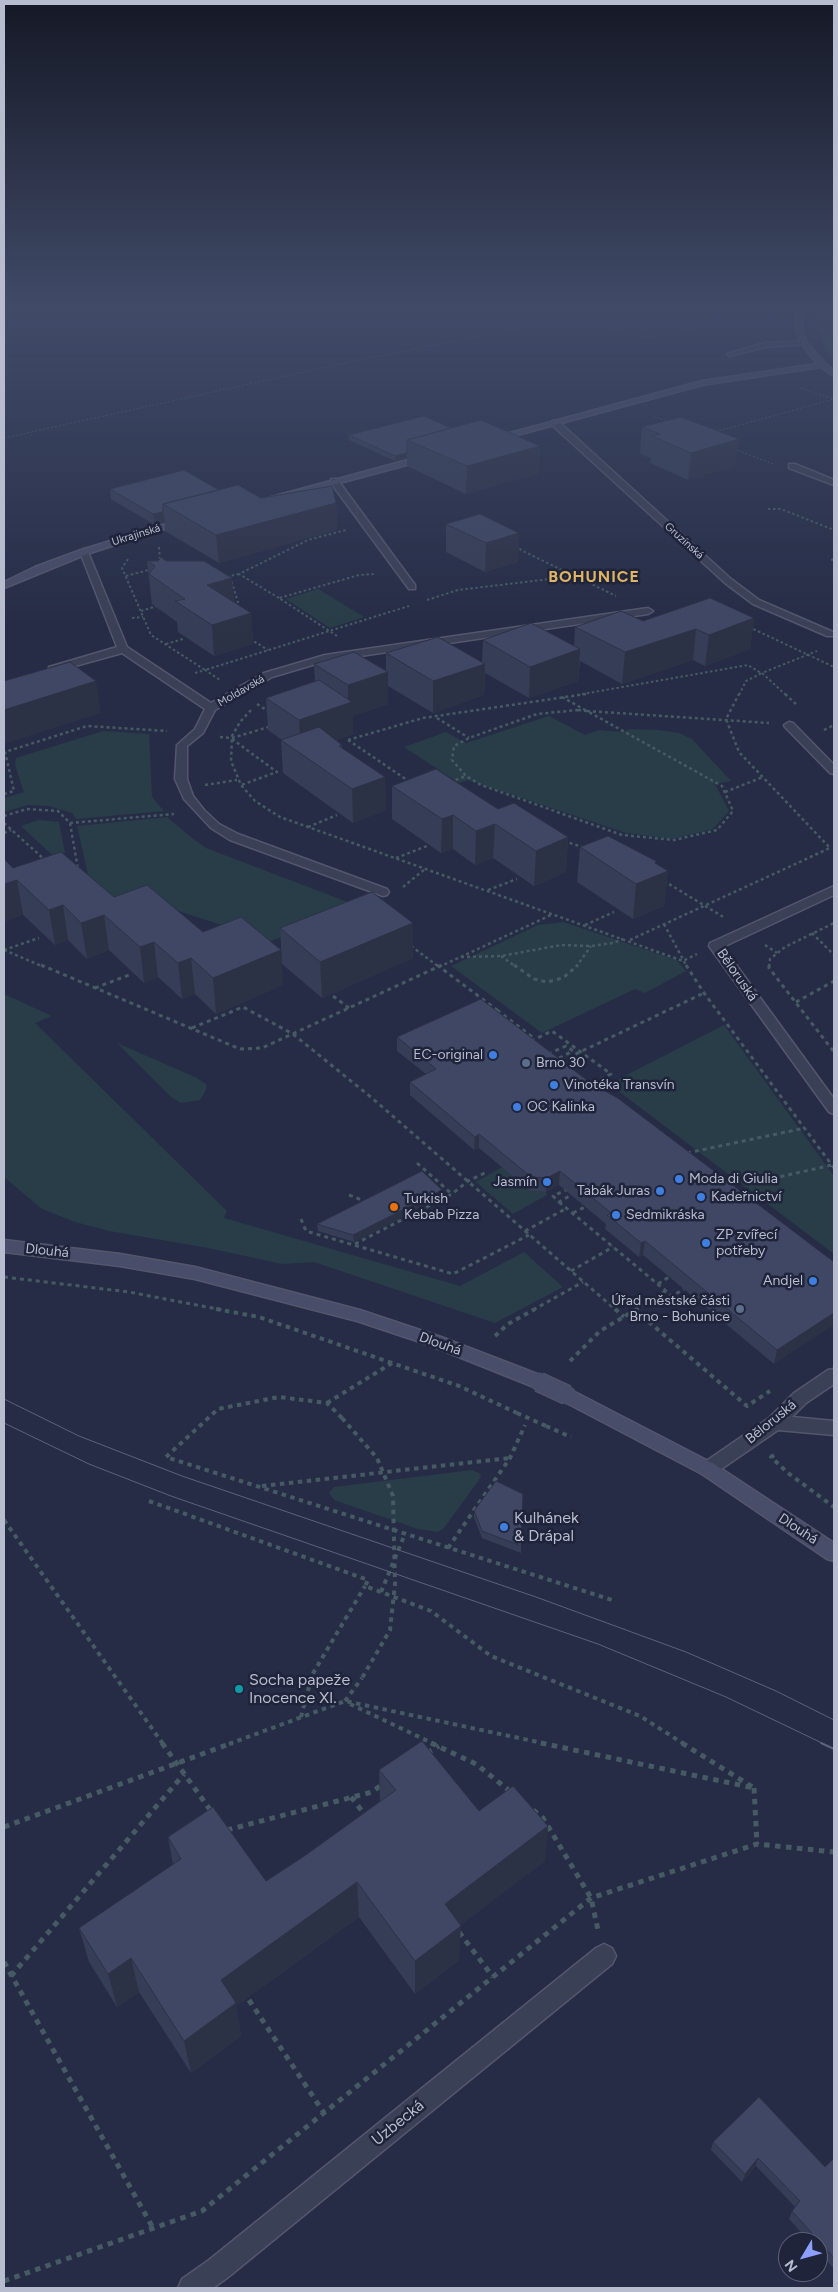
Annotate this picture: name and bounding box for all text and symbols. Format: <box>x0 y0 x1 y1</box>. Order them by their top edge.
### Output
street label: Gruzínská <box>662 520 706 562</box>
street label: Ukrajinská <box>110 521 162 549</box>
district label: BOHUNICE <box>547 567 641 587</box>
street label: Moldavská <box>215 672 267 710</box>
street label: Běloruská <box>713 946 761 1004</box>
place label: EC-original <box>413 1047 483 1063</box>
marker: EC-original <box>487 1049 499 1061</box>
place label: Brno 30 <box>536 1055 585 1071</box>
marker: Brno 30 <box>520 1057 532 1069</box>
place label: Vinotéka Transvín <box>564 1077 675 1093</box>
marker: Vinotéka Transvín <box>548 1079 560 1091</box>
place label: OC Kalinka <box>527 1099 595 1115</box>
marker: OC Kalinka <box>511 1101 523 1113</box>
place label: Moda di Giulia <box>689 1171 778 1187</box>
marker: Moda di Giulia <box>673 1173 685 1185</box>
place label: Jasmín <box>493 1174 537 1190</box>
marker: Jasmín <box>541 1176 553 1188</box>
place label: Tabák Juras <box>577 1183 650 1199</box>
marker: Tabák Juras <box>654 1185 666 1197</box>
place label: Kadeřnictví <box>711 1189 782 1205</box>
place label: Turkish Kebab Pizza <box>404 1191 479 1224</box>
marker: Kadeřnictví <box>695 1191 707 1203</box>
marker: Turkish Kebab Pizza <box>388 1201 400 1213</box>
place label: Sedmikráska <box>626 1207 705 1223</box>
marker: Sedmikráska <box>610 1209 622 1221</box>
place label: ZP zvířecí potřeby <box>716 1227 777 1260</box>
marker: ZP zvířecí potřeby <box>700 1237 712 1249</box>
street label: Dlouhá <box>24 1240 70 1262</box>
place label: Andjel <box>763 1273 803 1289</box>
marker: Andjel <box>807 1275 819 1287</box>
place label: Úřad městské části Brno - Bohunice <box>611 1293 730 1325</box>
marker: Úřad městské části Brno - Bohunice <box>734 1303 746 1315</box>
street label: Dlouhá <box>417 1329 463 1359</box>
street label: Běloruská <box>742 1397 800 1447</box>
place label: Kulhánek & Drápal <box>514 1508 579 1546</box>
street label: Dlouhá <box>775 1510 821 1548</box>
marker: Kulhánek & Drápal <box>498 1521 510 1533</box>
place label: Socha papeže Inocence XI. <box>249 1670 350 1708</box>
marker: Socha papeže Inocence XI. <box>233 1683 245 1695</box>
street label: Uzbecká <box>368 2096 428 2150</box>
north arrow <box>778 2232 828 2282</box>
text: N <box>781 2256 801 2275</box>

